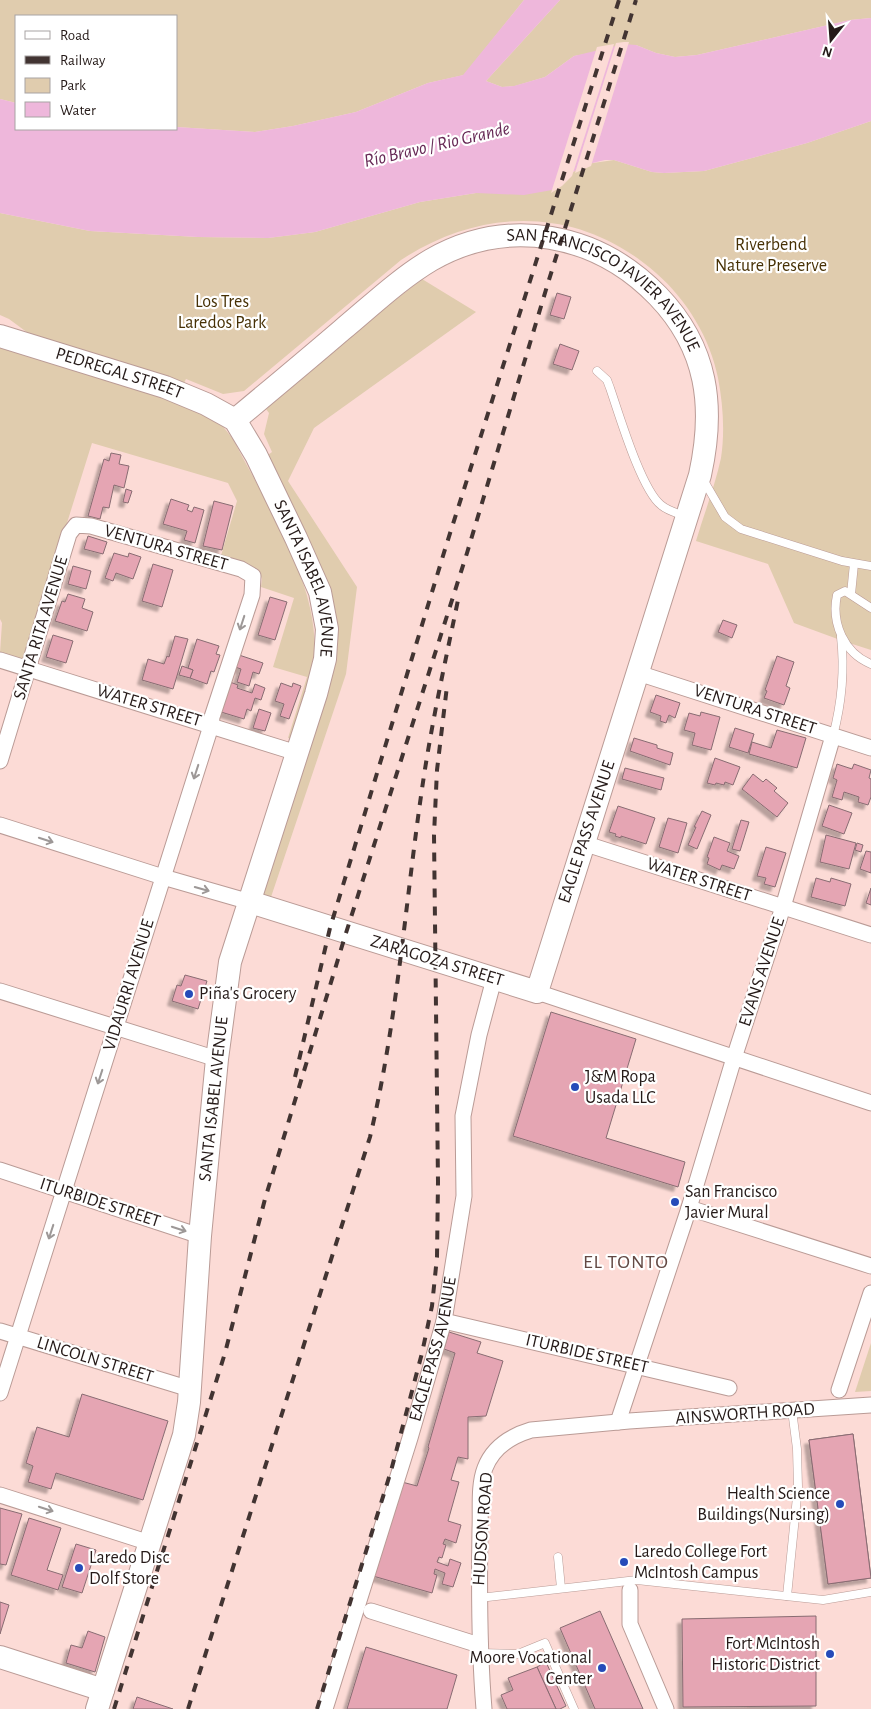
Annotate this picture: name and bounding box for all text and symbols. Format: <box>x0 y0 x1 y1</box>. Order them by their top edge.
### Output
legend <box>15 15 178 130</box>
north arrow <box>806 15 856 65</box>
text: Road <box>60 28 90 43</box>
text: N <box>821 43 834 60</box>
text: Railway <box>60 53 106 68</box>
text: Park <box>60 78 86 93</box>
text: Water <box>60 103 96 118</box>
water label: Río Bravo / Rio Grande <box>362 119 512 171</box>
street label: SAN FRANCISCO JAVIER AVENUE <box>506 226 703 354</box>
park label: Riverbend Nature Preserve <box>715 236 827 275</box>
park label: Los Tres Laredos Park <box>178 293 267 332</box>
street label: PEDREGAL STREET <box>53 345 186 403</box>
street label: SANTA ISABEL AVENUE <box>270 497 336 658</box>
street label: VENTURA STREET <box>102 522 230 574</box>
street label: SANTA RITA AVENUE <box>11 554 71 702</box>
one-way arrow <box>237 615 246 631</box>
street label: WATER STREET <box>94 681 204 731</box>
street label: VENTURA STREET <box>692 682 819 738</box>
street label: EAGLE PASS AVENUE <box>555 758 619 905</box>
one-way arrow <box>191 764 201 780</box>
one-way arrow <box>38 836 54 846</box>
street label: WATER STREET <box>645 855 754 905</box>
one-way arrow <box>193 884 209 894</box>
street label: EVANS AVENUE <box>736 915 788 1029</box>
street label: VIDAURRI AVENUE <box>100 917 158 1053</box>
street label: ZARAGOZA STREET <box>368 932 506 990</box>
place label: Piña's Grocery <box>199 985 297 1003</box>
marker: Piña's Grocery <box>183 988 195 1000</box>
street label: SANTA ISABEL AVENUE <box>196 1015 232 1182</box>
place label: J&M Ropa Usada LLC <box>585 1068 656 1107</box>
one-way arrow <box>95 1069 105 1085</box>
marker: J&M Ropa Usada LLC <box>569 1081 581 1093</box>
street label: ITURBIDE STREET <box>37 1175 163 1231</box>
place label: San Francisco Javier Mural <box>685 1183 778 1222</box>
marker: San Francisco Javier Mural <box>669 1196 681 1208</box>
one-way arrow <box>45 1224 55 1240</box>
one-way arrow <box>171 1224 187 1234</box>
district label: EL TONTO <box>583 1252 669 1272</box>
street label: EAGLE PASS AVENUE <box>406 1275 460 1424</box>
street label: ITURBIDE STREET <box>524 1331 650 1377</box>
street label: LINCOLN STREET <box>35 1334 156 1386</box>
street label: AINSWORTH ROAD <box>675 1400 815 1428</box>
street label: HUDSON ROAD <box>470 1472 496 1586</box>
place label: Health Science Buildings(Nursing) <box>697 1485 830 1524</box>
marker: Health Science Buildings(Nursing) <box>834 1498 846 1510</box>
one-way arrow <box>38 1505 54 1515</box>
place label: Laredo College Fort McIntosh Campus <box>634 1543 767 1582</box>
place label: Laredo Disc Dolf Store <box>89 1549 169 1588</box>
marker: Laredo College Fort McIntosh Campus <box>618 1556 630 1568</box>
marker: Laredo Disc Dolf Store <box>73 1562 85 1574</box>
place label: Fort McIntosh Historic District <box>711 1635 820 1674</box>
marker: Fort McIntosh Historic District <box>824 1648 836 1660</box>
place label: Moore Vocational Center <box>470 1649 592 1688</box>
marker: Moore Vocational Center <box>596 1662 608 1674</box>

